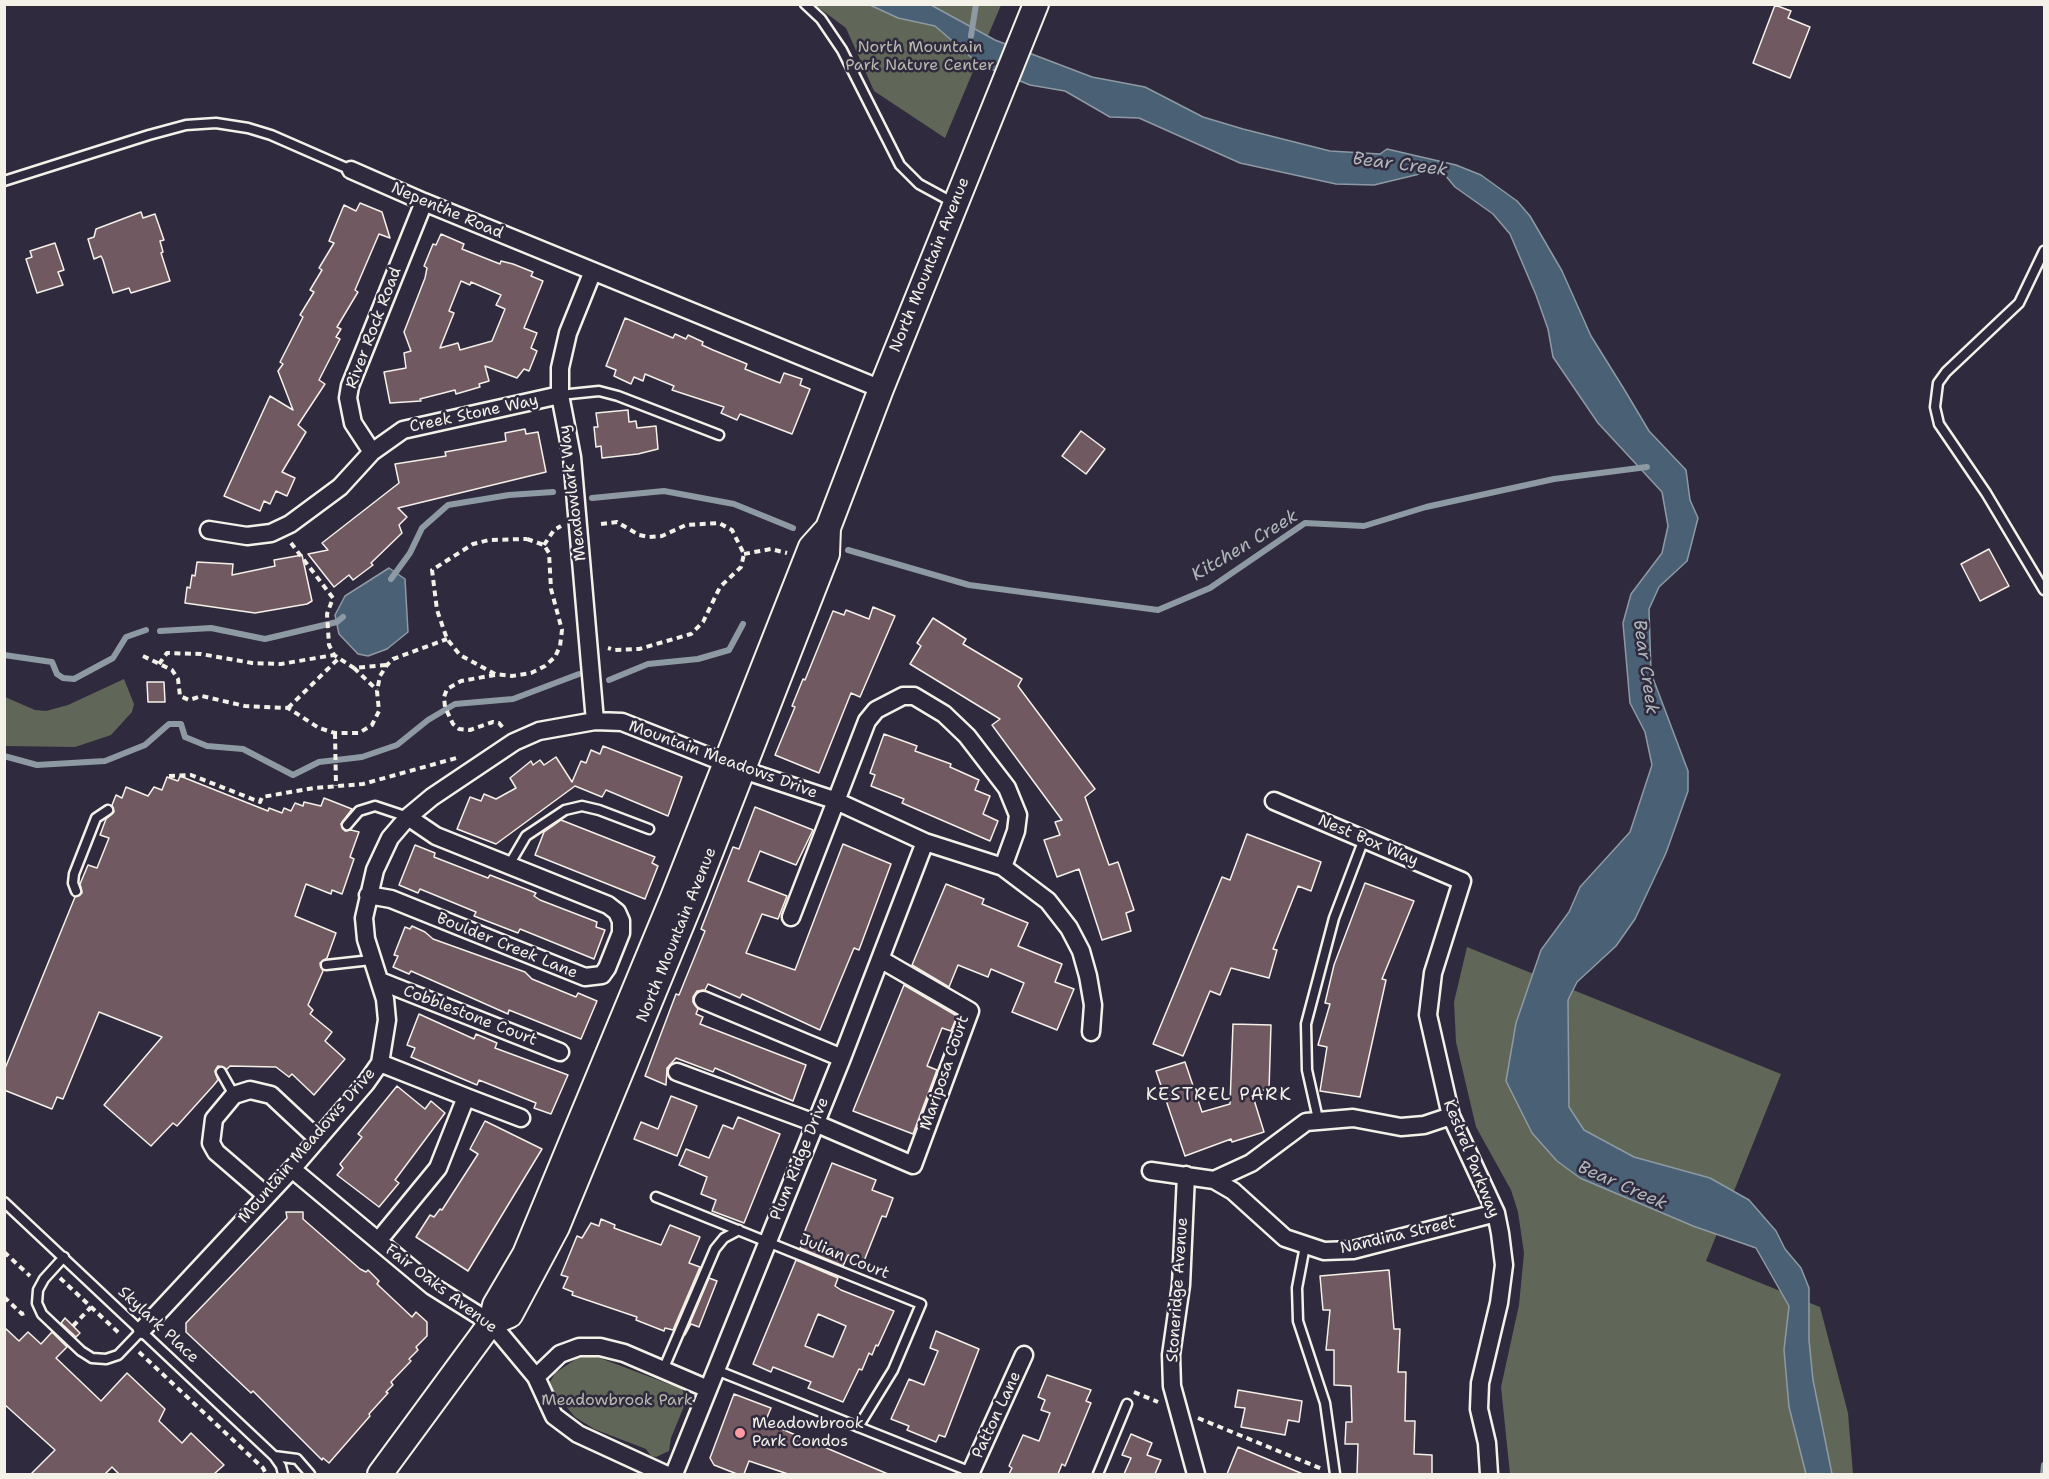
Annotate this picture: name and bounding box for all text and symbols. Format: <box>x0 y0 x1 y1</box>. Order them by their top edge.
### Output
park label: North Mountain Park Nature Center <box>845 38 995 76</box>
water label: Bear Creek <box>1351 148 1449 182</box>
street label: North Mountain Avenue <box>886 175 974 355</box>
street label: Nepenthe Road <box>388 179 506 243</box>
street label: River Rock Road <box>342 265 406 391</box>
street label: Creek Stone Way <box>408 391 540 437</box>
street label: Meadowlark Way <box>555 424 591 562</box>
water label: Kitchen Creek <box>1188 506 1302 586</box>
water label: Bear Creek <box>1628 618 1662 716</box>
street label: Mountain Meadows Drive <box>626 717 820 803</box>
street label: Nest Box Way <box>1315 811 1421 871</box>
street label: North Mountain Avenue <box>633 845 721 1025</box>
street label: Boulder Creek Lane <box>434 909 580 983</box>
street label: Cobblestone Court <box>400 982 540 1050</box>
street label: Mariposa Court <box>916 1013 974 1133</box>
street label: Mountain Meadows Drive <box>234 1064 380 1228</box>
district label: KESTREL PARK <box>1146 1084 1292 1106</box>
street label: Plum Ridge Drive <box>767 1095 833 1223</box>
street label: Kestrel Parkway <box>1439 1097 1503 1221</box>
water label: Bear Creek <box>1574 1157 1670 1215</box>
street label: Nandina Street <box>1338 1213 1458 1259</box>
street label: Stoneridge Avenue <box>1163 1217 1193 1363</box>
street label: Julian Court <box>796 1230 892 1284</box>
street label: Fair Oaks Avenue <box>381 1241 501 1337</box>
street label: Skylark Place <box>114 1283 202 1367</box>
street label: Patton Lane <box>969 1369 1025 1461</box>
park label: Meadowbrook Park <box>541 1391 693 1411</box>
place label: Meadowbrook Park Condos <box>752 1414 864 1452</box>
marker: Meadowbrook Park Condos <box>733 1426 747 1440</box>

